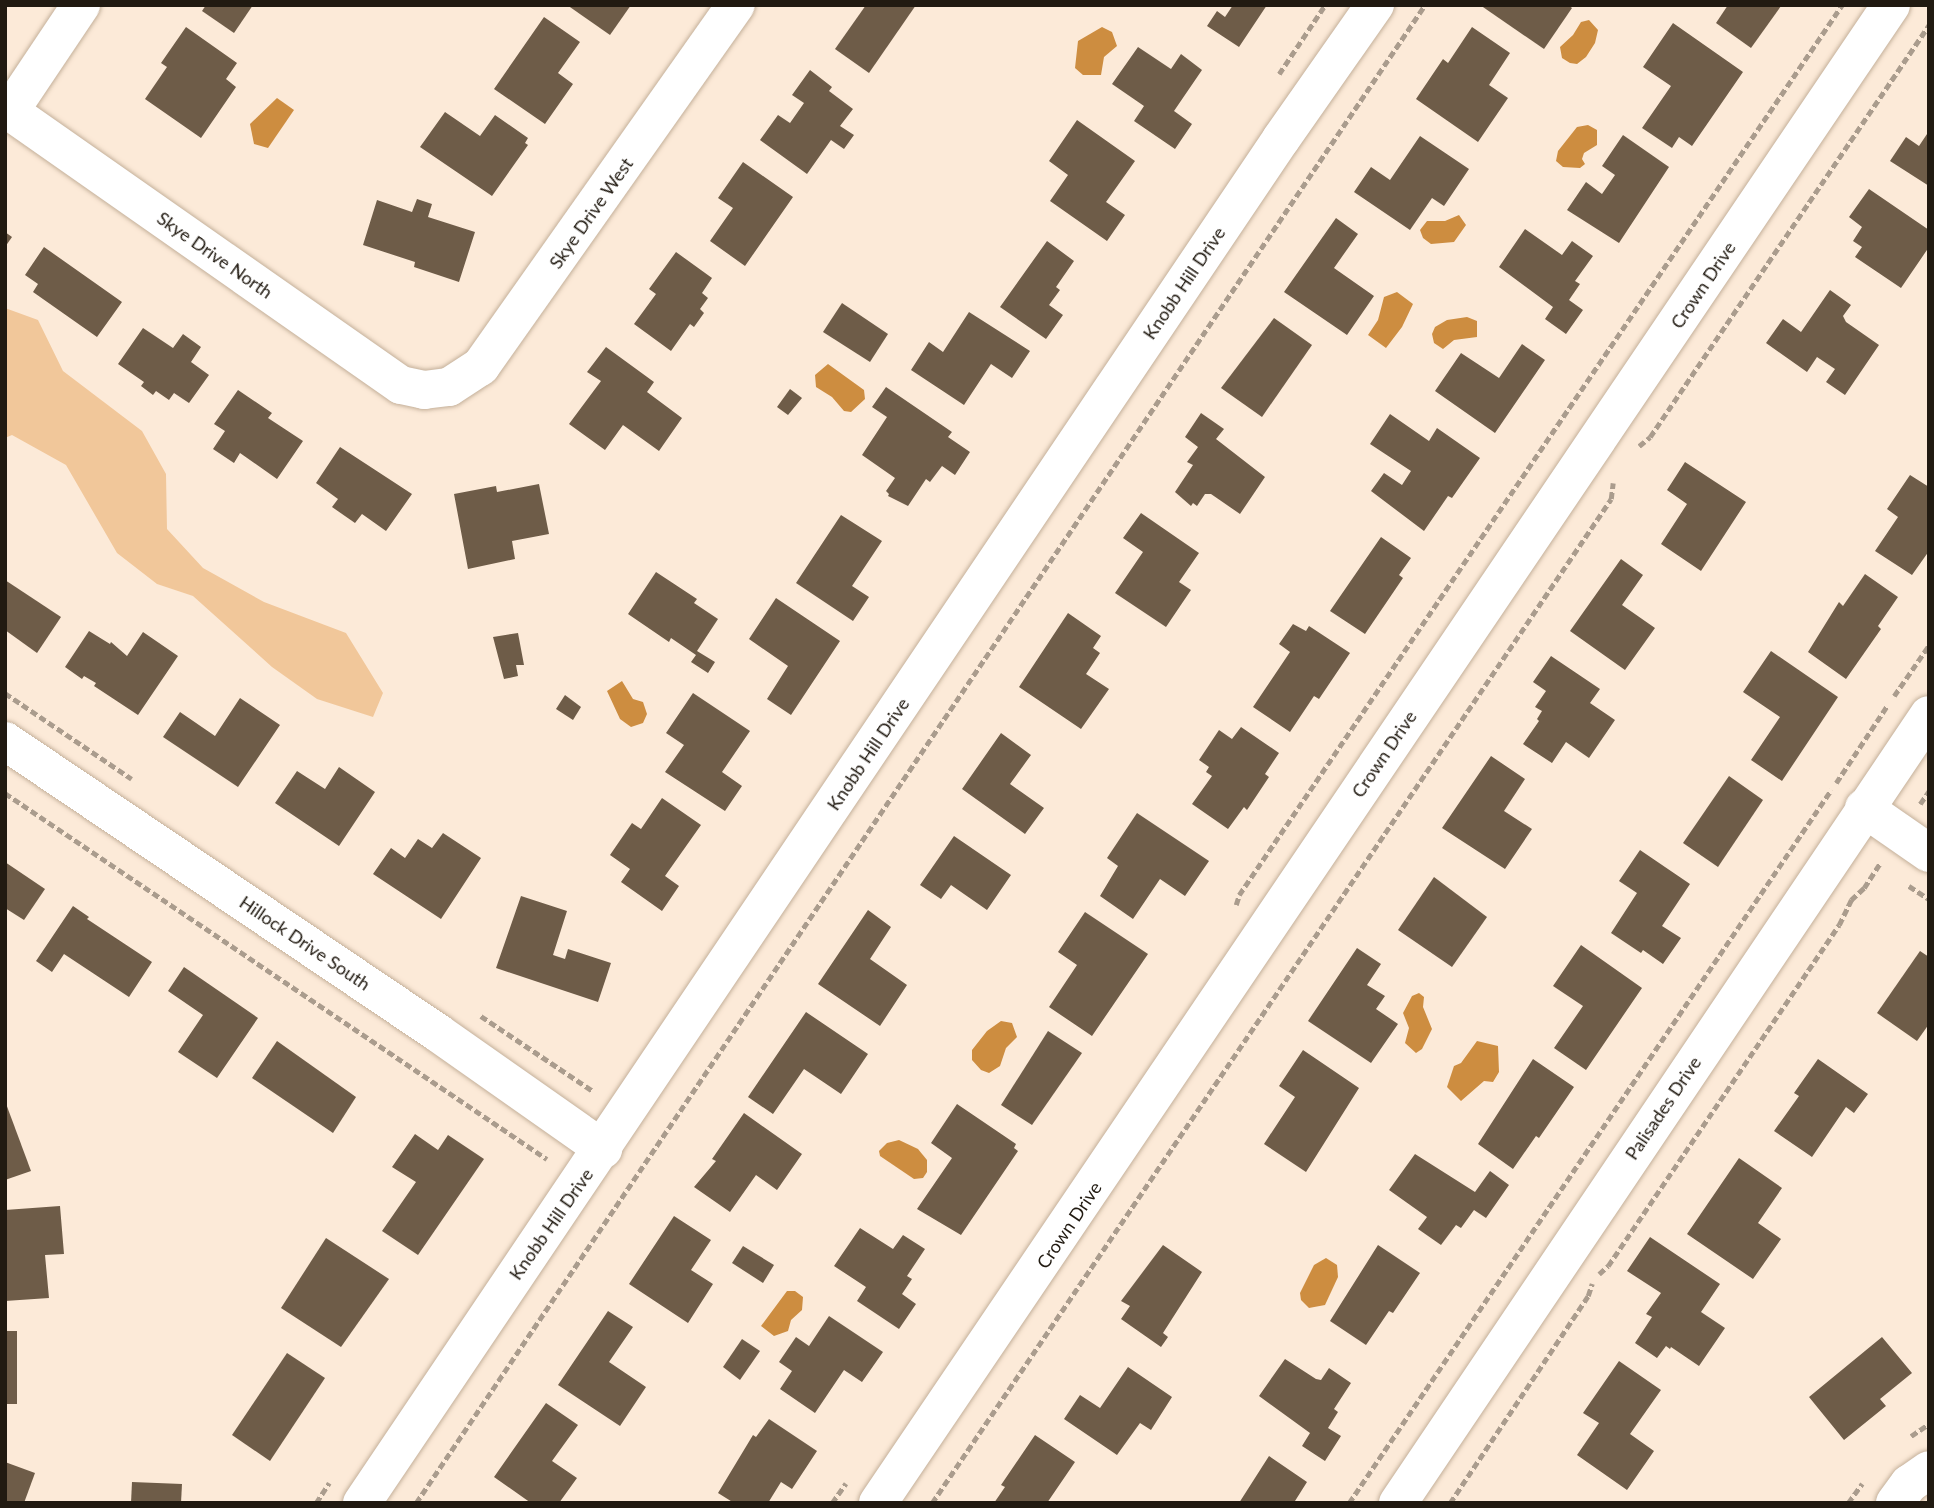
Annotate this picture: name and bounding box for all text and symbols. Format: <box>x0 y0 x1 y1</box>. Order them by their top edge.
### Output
street label: Skye Drive West <box>545 153 637 273</box>
street label: Skye Drive North <box>153 207 277 303</box>
street label: Knobb Hill Drive <box>1138 223 1230 343</box>
street label: Crown Drive <box>1666 238 1740 332</box>
street label: Knobb Hill Drive <box>822 694 914 814</box>
street label: Crown Drive <box>1347 707 1421 801</box>
street label: Hillock Drive South <box>236 891 374 995</box>
street label: Palisades Drive <box>1621 1052 1705 1164</box>
street label: Knobb Hill Drive <box>505 1164 597 1284</box>
street label: Crown Drive <box>1032 1178 1106 1272</box>

